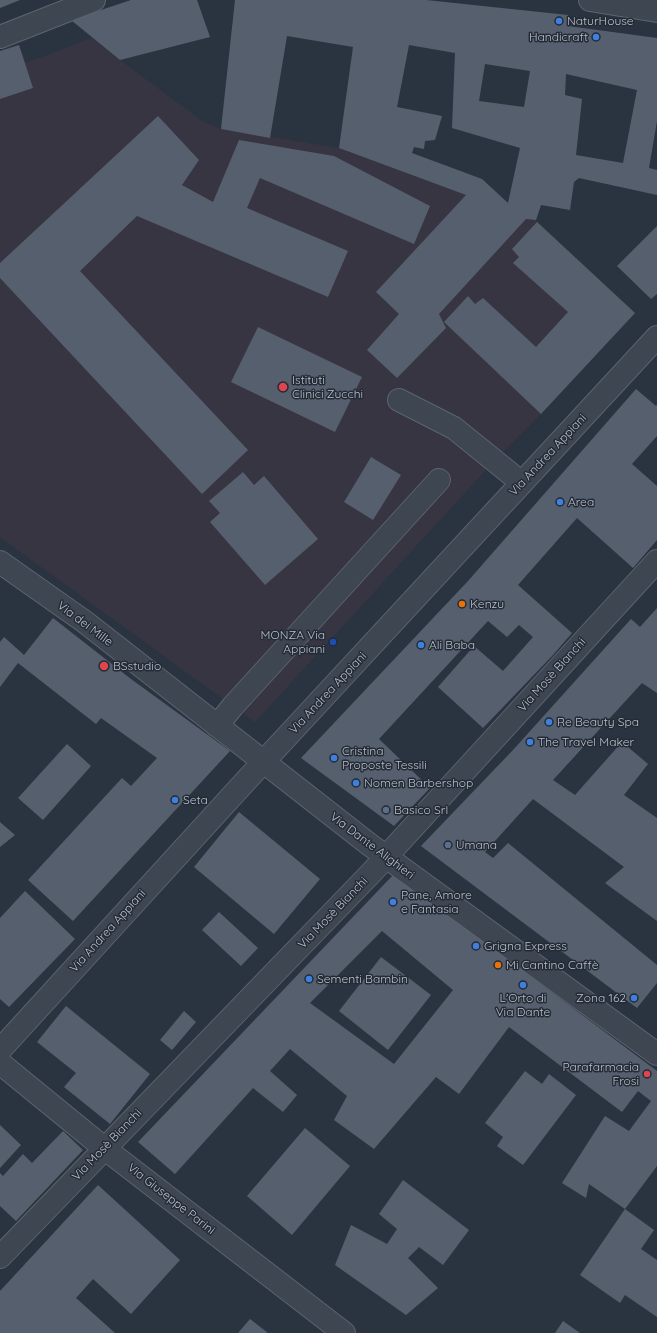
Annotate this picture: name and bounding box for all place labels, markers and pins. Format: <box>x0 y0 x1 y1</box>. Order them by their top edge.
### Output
place label: NaturHouse <box>567 14 634 28</box>
marker: NaturHouse <box>554 16 564 26</box>
place label: Handicraft <box>529 30 588 44</box>
marker: Handicraft <box>591 32 601 42</box>
place label: Istituti Clinici Zucchi <box>292 373 363 401</box>
marker: Istituti Clinici Zucchi <box>277 381 289 393</box>
place label: Area <box>568 495 594 509</box>
marker: Area <box>555 497 565 507</box>
place label: Kenzu <box>470 597 504 611</box>
marker: Kenzu <box>457 599 467 609</box>
place label: MONZA Via Appiani <box>261 628 325 656</box>
marker: MONZA Via Appiani <box>328 637 338 647</box>
place label: Ali Baba <box>429 638 475 652</box>
marker: Ali Baba <box>416 640 426 650</box>
place label: BSstudio <box>113 659 161 673</box>
marker: BSstudio <box>98 660 110 672</box>
place label: Re Beauty Spa <box>557 715 639 729</box>
marker: Re Beauty Spa <box>544 717 554 727</box>
place label: The Travel Maker <box>538 735 634 749</box>
marker: The Travel Maker <box>525 737 535 747</box>
place label: Cristina Proposte Tessili <box>342 744 427 772</box>
marker: Cristina Proposte Tessili <box>329 753 339 763</box>
place label: Nomen Barbershop <box>364 776 473 790</box>
marker: Nomen Barbershop <box>351 778 361 788</box>
place label: Seta <box>183 793 208 807</box>
marker: Seta <box>170 795 180 805</box>
place label: Basico Srl <box>394 803 448 817</box>
marker: Basico Srl <box>381 805 391 815</box>
place label: Umana <box>456 838 497 852</box>
marker: Umana <box>443 840 453 850</box>
place label: Pane, Amore e Fantasia <box>401 888 472 916</box>
marker: Pane, Amore e Fantasia <box>388 897 398 907</box>
place label: Grigna Express <box>484 939 567 953</box>
marker: Grigna Express <box>471 941 481 951</box>
place label: Mi Cantino Caffè <box>506 958 598 972</box>
marker: Mi Cantino Caffè <box>493 960 503 970</box>
place label: Sementi Bambin <box>317 972 408 986</box>
marker: Sementi Bambin <box>304 974 314 984</box>
marker: L'Orto di Via Dante <box>518 980 528 990</box>
place label: L'Orto di Via Dante <box>496 991 550 1019</box>
place label: Zona 162 <box>576 991 626 1005</box>
marker: Zona 162 <box>629 993 639 1003</box>
place label: Parafarmacia Frosi <box>562 1060 639 1088</box>
marker: Parafarmacia Frosi <box>642 1069 652 1079</box>

